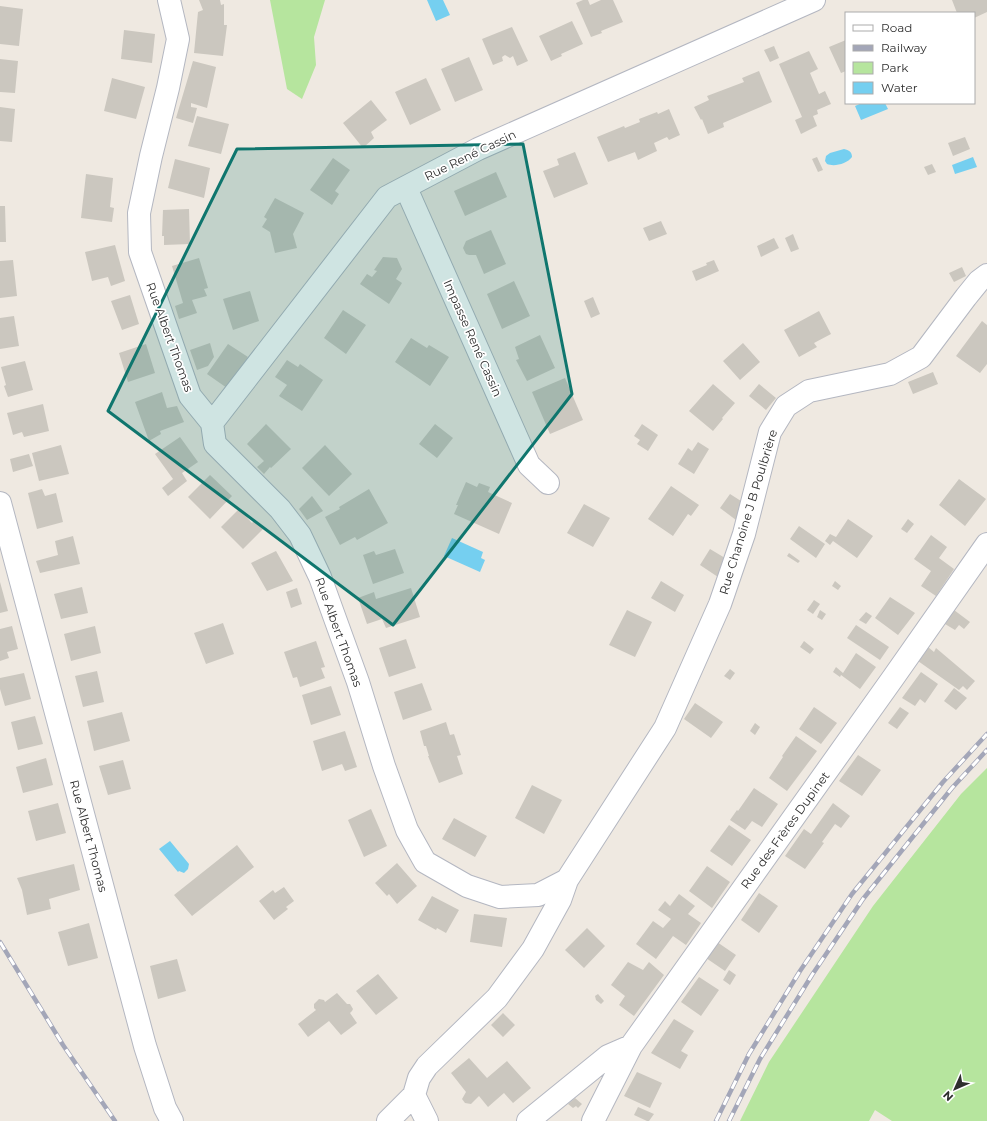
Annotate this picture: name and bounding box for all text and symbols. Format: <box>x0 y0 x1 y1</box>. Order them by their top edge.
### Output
legend <box>845 12 975 104</box>
text: Road <box>881 20 912 35</box>
text: Railway <box>881 40 927 55</box>
text: Park <box>881 60 909 75</box>
text: Water <box>881 80 918 95</box>
street label: Rue René Cassin <box>422 126 518 184</box>
street label: Impasse René Cassin <box>440 277 506 399</box>
street label: Rue Albert Thomas <box>143 280 197 394</box>
street label: Rue Chanoine J B Poulbrière <box>716 428 780 596</box>
street label: Rue Albert Thomas <box>312 575 366 689</box>
street label: Rue des Frères Dupinet <box>737 768 833 892</box>
street label: Rue Albert Thomas <box>67 778 111 894</box>
north arrow <box>935 1069 975 1109</box>
text: N <box>940 1088 956 1104</box>

